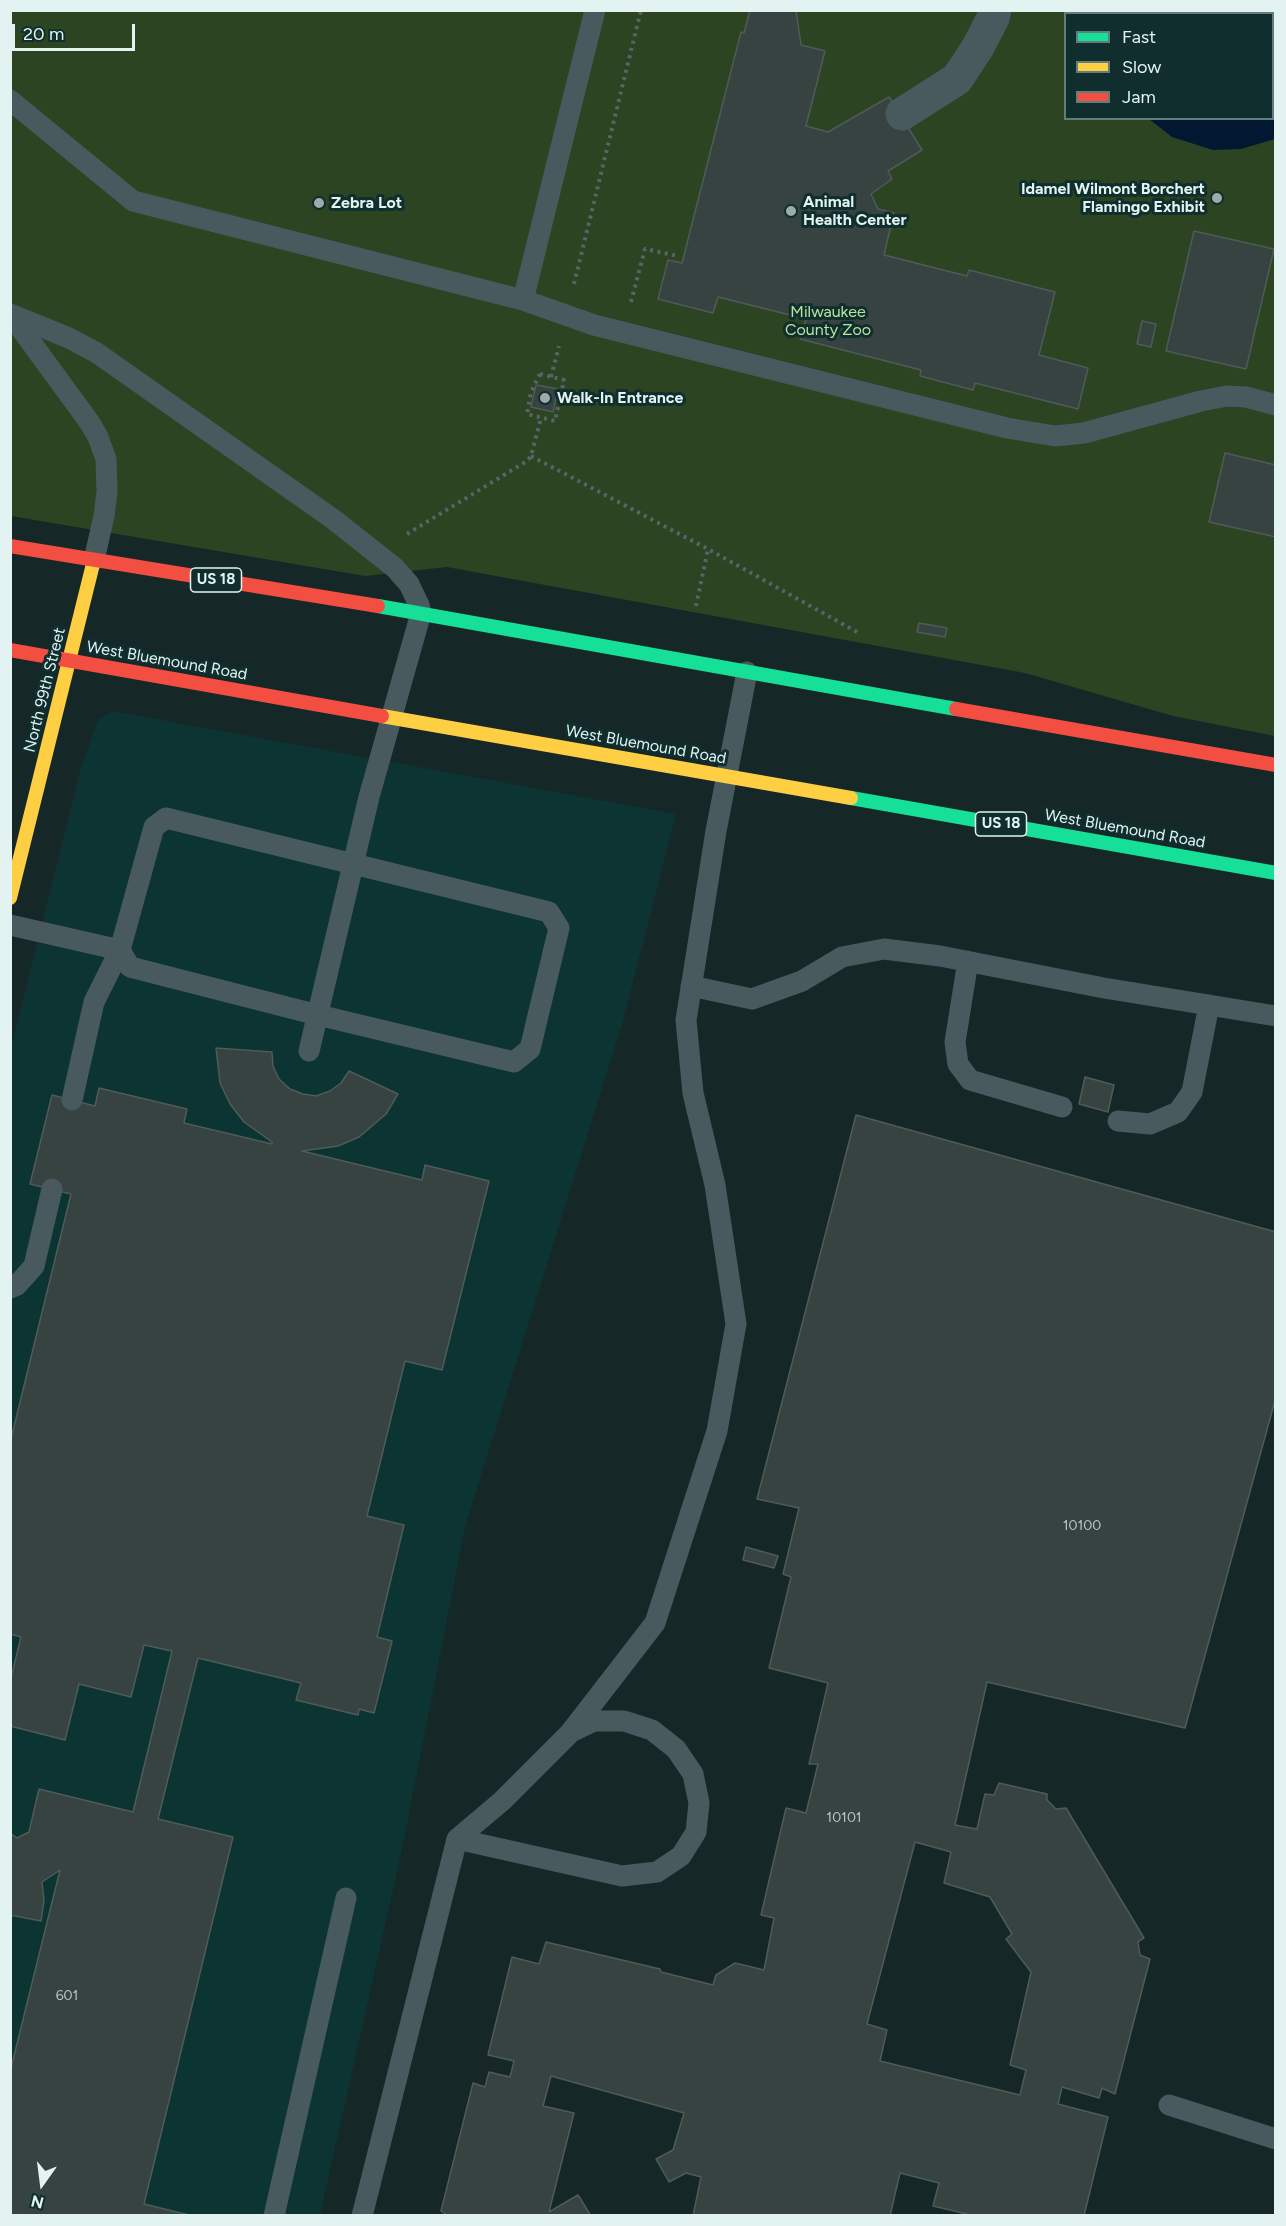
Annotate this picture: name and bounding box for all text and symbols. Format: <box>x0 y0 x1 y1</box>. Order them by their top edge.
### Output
scale bar <box>15 12 138 50</box>
legend <box>1064 12 1274 120</box>
text: 20 m <box>23 23 64 45</box>
text: Fast <box>1122 26 1156 48</box>
text: Slow <box>1122 56 1161 78</box>
text: Jam <box>1122 86 1156 108</box>
place label: Idamel Wilmont Borchert Flamingo Exhibit <box>1021 179 1205 217</box>
marker: Idamel Wilmont Borchert Flamingo Exhibit <box>1210 191 1224 205</box>
place label: Animal Health Center <box>803 192 906 230</box>
place label: Zebra Lot <box>331 193 402 213</box>
marker: Zebra Lot <box>312 196 326 210</box>
marker: Animal Health Center <box>784 204 798 218</box>
park label: Milwaukee County Zoo <box>785 302 871 340</box>
place label: Walk-In Entrance <box>557 388 683 408</box>
marker: Walk-In Entrance <box>538 391 552 405</box>
road number: US 18 <box>190 568 242 592</box>
street label: North 99th Street <box>20 626 70 754</box>
street label: West Bluemound Road <box>85 637 249 685</box>
street label: West Bluemound Road <box>564 721 728 769</box>
street label: West Bluemound Road <box>1043 805 1207 853</box>
road number: US 18 <box>976 812 1026 836</box>
house number: 10100 <box>1063 1518 1101 1534</box>
house number: 10101 <box>826 1810 862 1826</box>
house number: 601 <box>56 1988 78 2004</box>
north arrow <box>12 2154 72 2214</box>
text: N <box>29 2191 46 2213</box>

